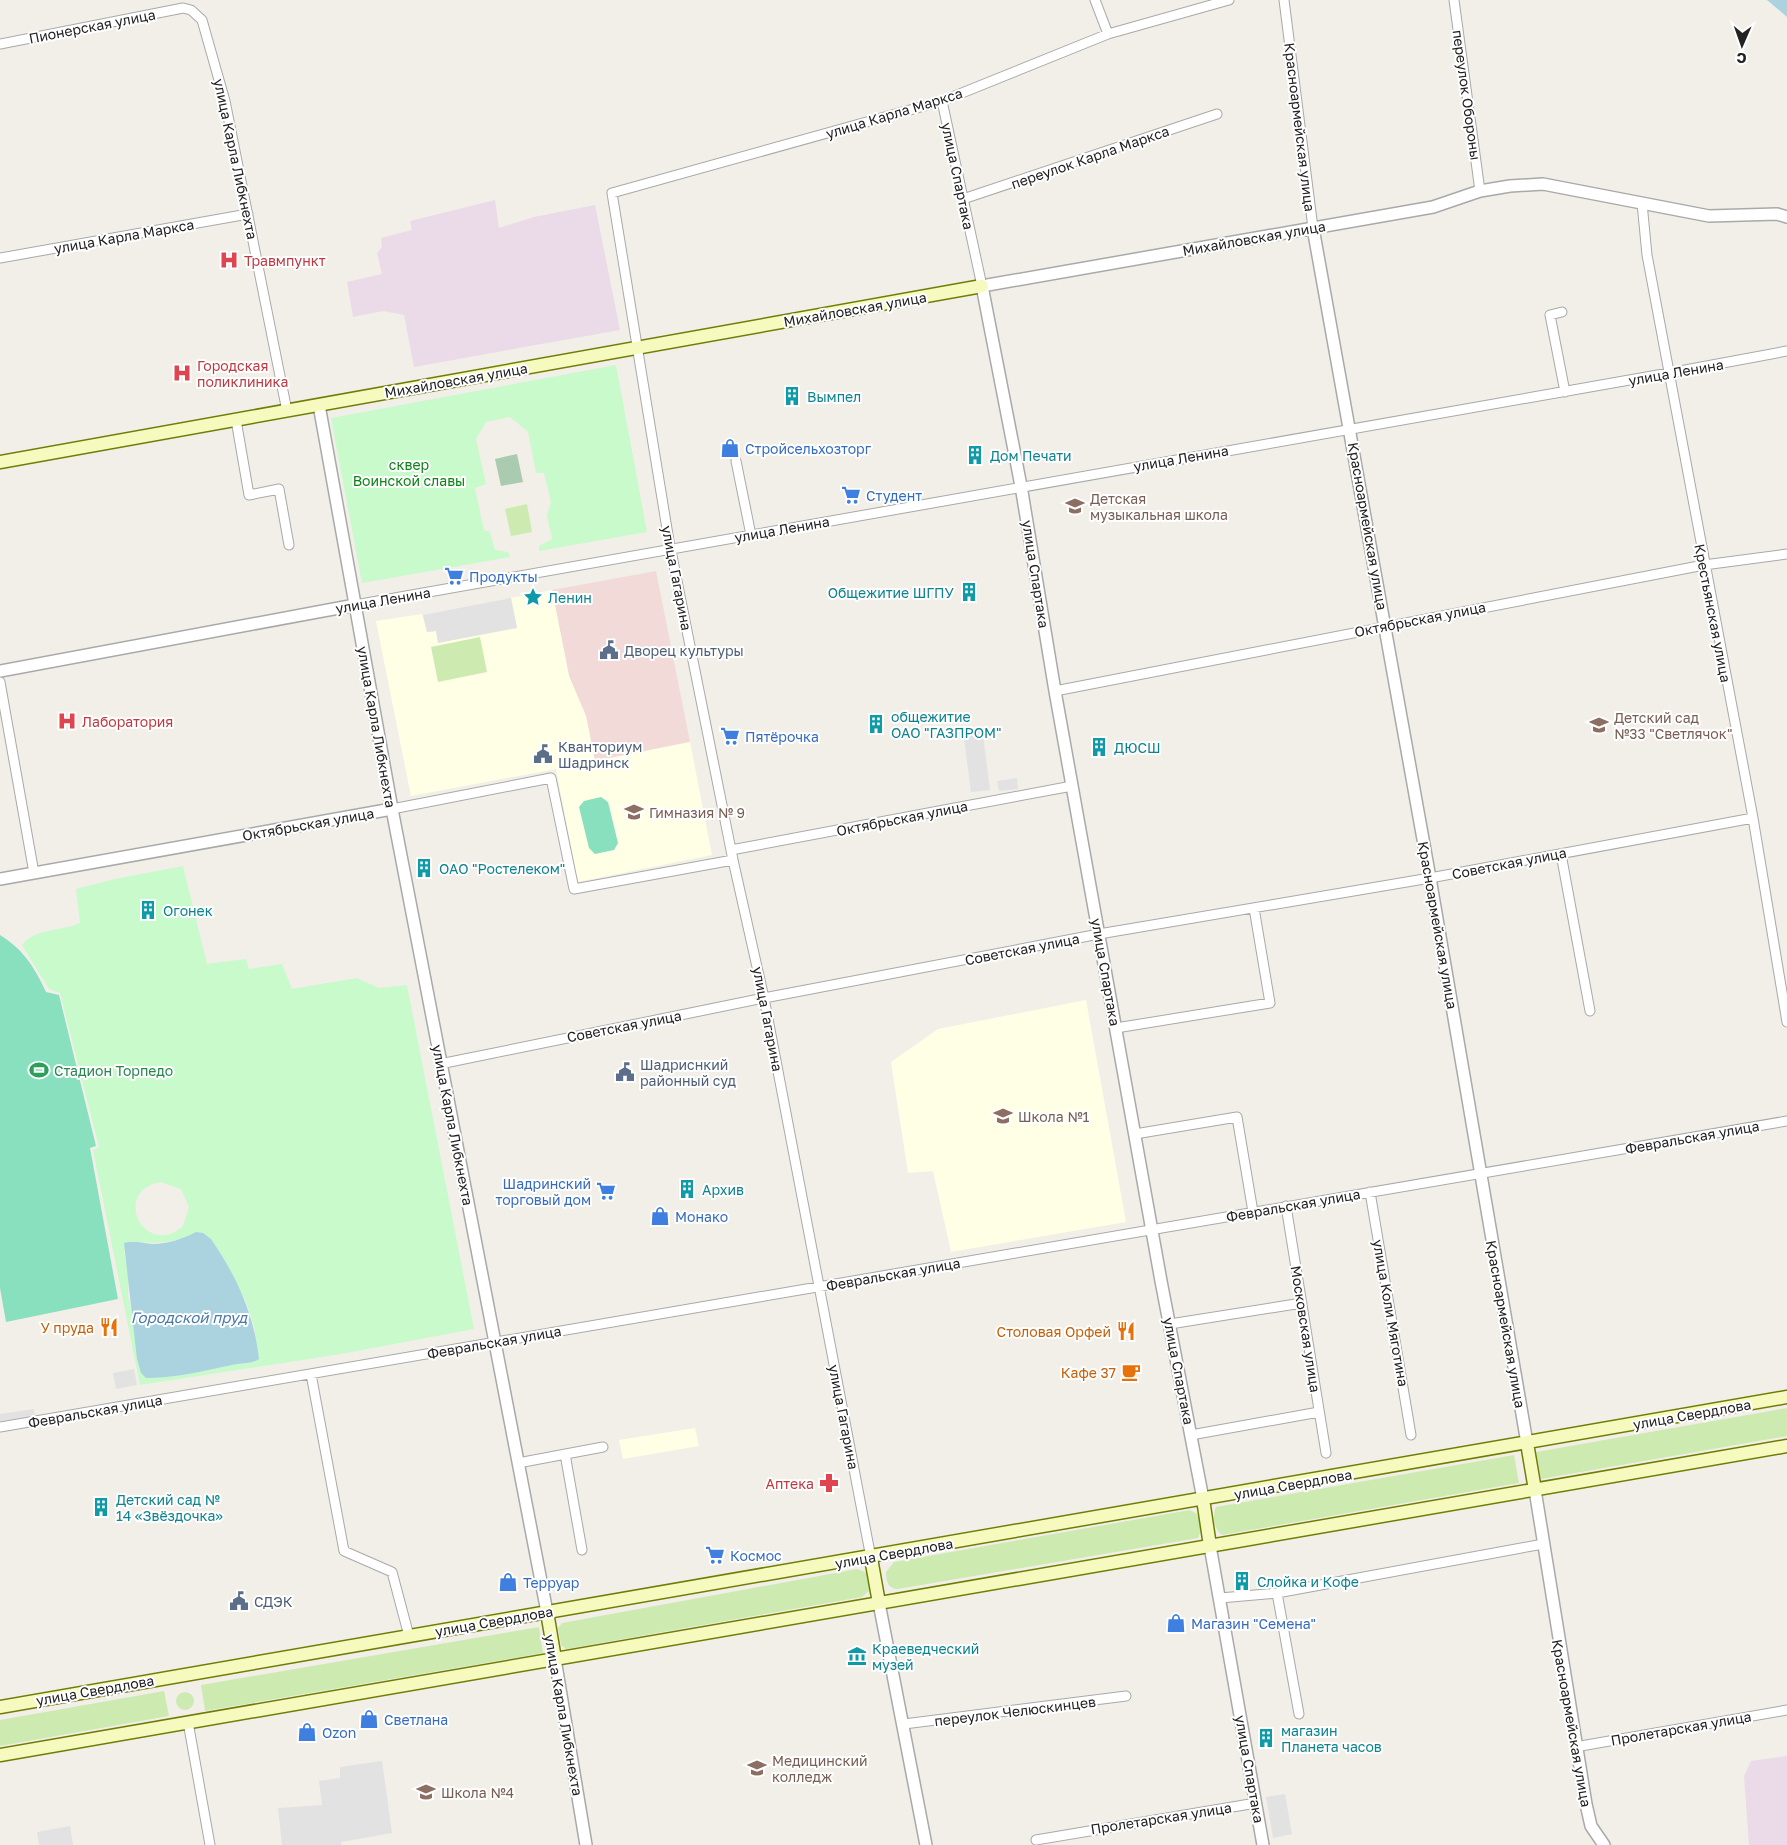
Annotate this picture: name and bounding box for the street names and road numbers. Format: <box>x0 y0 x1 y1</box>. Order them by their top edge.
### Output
street label: Пионерская улица <box>27 5 157 47</box>
street label: переулок Обороны <box>1449 29 1485 161</box>
street label: Красноармейская улица <box>1281 42 1319 212</box>
street label: улица Карла Либкнехта <box>211 77 261 241</box>
street label: улица Карла Маркса <box>824 84 964 142</box>
street label: улица Спартака <box>938 121 978 231</box>
street label: переулок Карла Маркса <box>1009 122 1171 192</box>
street label: улица Карла Маркса <box>53 215 195 257</box>
street label: Михайловская улица <box>1181 217 1327 259</box>
street label: Михайловская улица <box>782 288 928 330</box>
street label: улица Ленина <box>1627 355 1725 389</box>
street label: Михайловская улица <box>383 359 529 401</box>
street label: улица Ленина <box>1132 441 1230 475</box>
street label: Красноармейская улица <box>1345 441 1391 611</box>
street label: улица Ленина <box>733 512 831 546</box>
street label: улица Спартака <box>1019 519 1053 629</box>
street label: улица Гагарина <box>658 524 696 632</box>
street label: Крестьянская улица <box>1691 542 1735 684</box>
street label: улица Ленина <box>334 583 432 617</box>
street label: Октябрьская улица <box>1353 598 1487 640</box>
street label: улица Карла Либкнехта <box>354 645 400 809</box>
street label: Октябрьская улица <box>835 797 969 839</box>
street label: Октябрьская улица <box>241 804 375 844</box>
street label: Красноармейская улица <box>1415 840 1461 1010</box>
street label: Советская улица <box>1450 844 1568 882</box>
street label: улица Спартака <box>1088 917 1124 1027</box>
street label: Советская улица <box>963 930 1081 968</box>
street label: улица Гагарина <box>749 965 787 1073</box>
street label: Советская улица <box>565 1007 683 1045</box>
street label: улица Карла Либкнехта <box>429 1043 477 1207</box>
street label: Февральская улица <box>1623 1117 1761 1157</box>
street label: Февральская улица <box>1224 1185 1362 1225</box>
street label: улица Коли Мяготина <box>1370 1238 1412 1388</box>
street label: Красноармейская улица <box>1483 1239 1529 1409</box>
street label: Февральская улица <box>824 1254 962 1294</box>
street label: Московская улица <box>1288 1264 1324 1394</box>
street label: улица Спартака <box>1160 1316 1198 1426</box>
street label: Февральская улица <box>425 1322 563 1362</box>
street label: улица Гагарина <box>825 1363 863 1471</box>
street label: Февральская улица <box>26 1391 164 1431</box>
street label: улица Свердлова <box>1632 1395 1752 1433</box>
street label: улица Свердлова <box>1233 1465 1353 1503</box>
street label: улица Свердлова <box>834 1534 954 1572</box>
street label: улица Свердлова <box>434 1602 554 1640</box>
street label: улица Карла Либкнехта <box>541 1633 587 1797</box>
street label: Красноармейская улица <box>1549 1638 1595 1808</box>
street label: улица Свердлова <box>35 1671 155 1709</box>
street label: переулок Челюскинцев <box>933 1693 1097 1729</box>
street label: Пролетарская улица <box>1609 1707 1753 1749</box>
street label: улица Спартака <box>1232 1714 1268 1824</box>
street label: Пролетарская улица <box>1089 1798 1233 1838</box>

